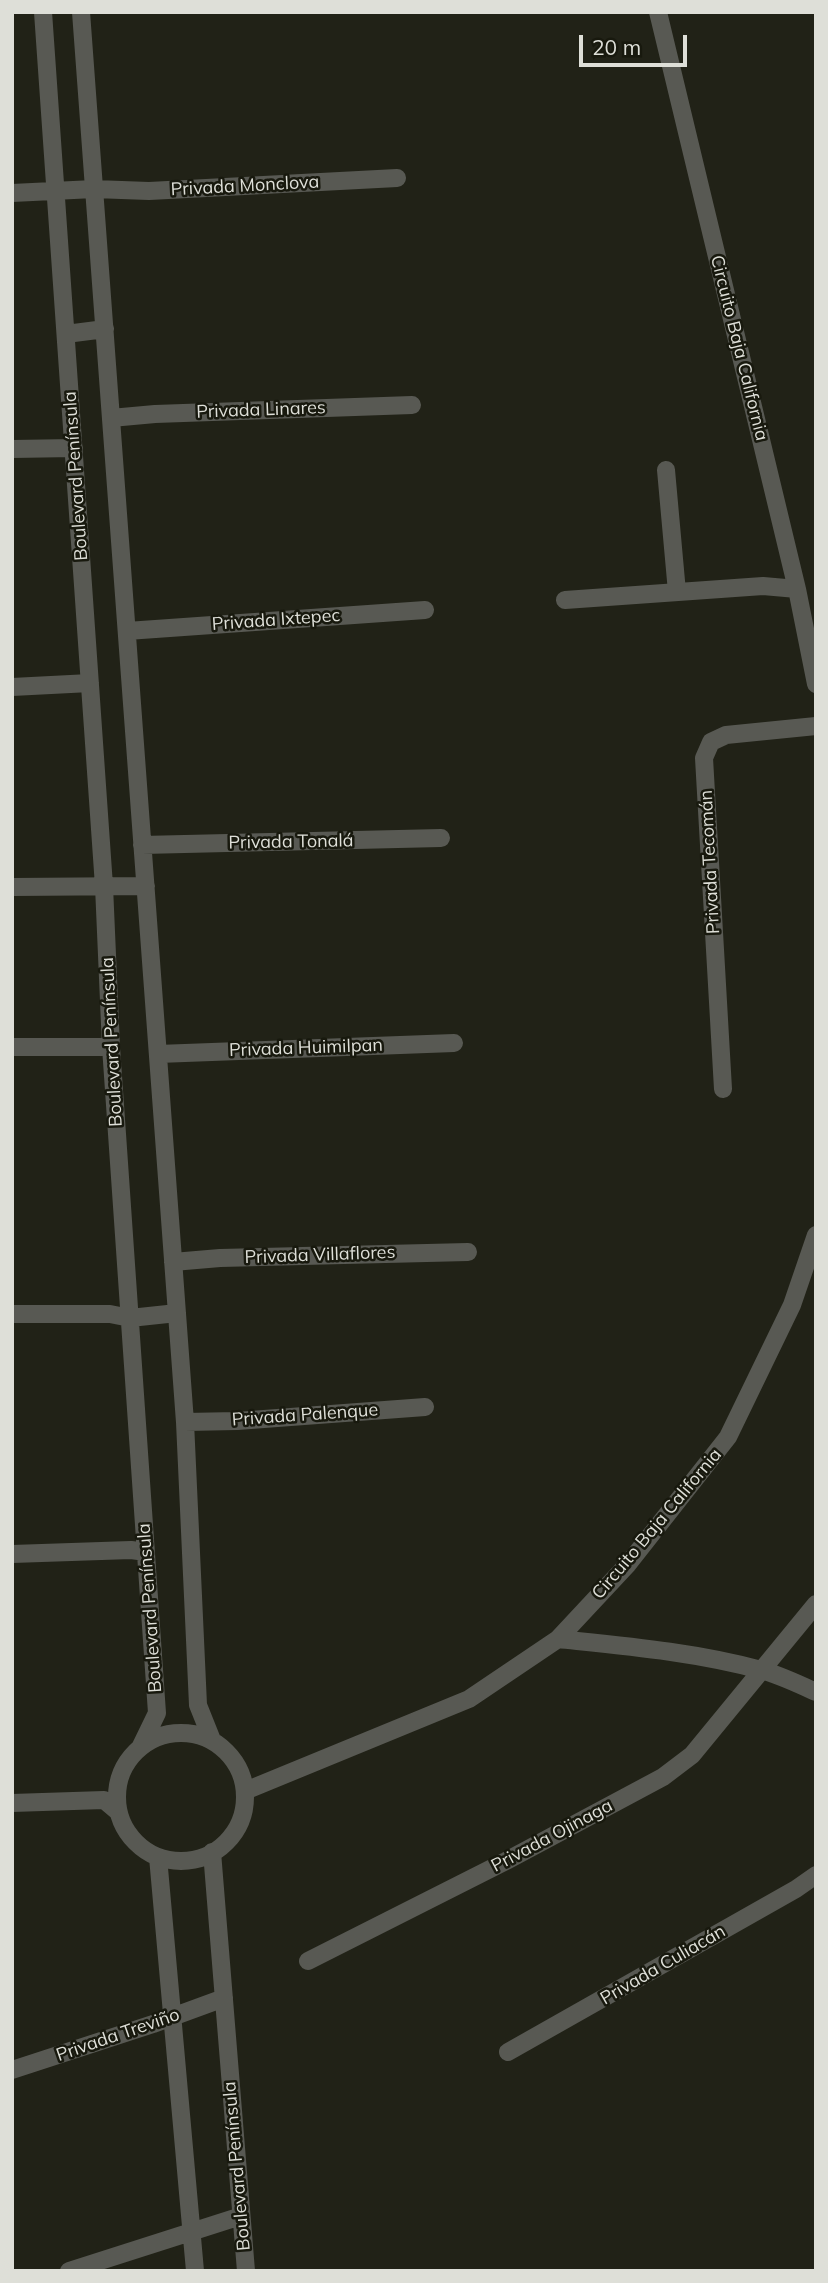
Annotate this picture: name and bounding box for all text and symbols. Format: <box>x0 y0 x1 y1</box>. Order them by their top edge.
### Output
scale bar <box>583 21 692 65</box>
text: 20 m <box>592 34 641 60</box>
street label: Privada Monclova <box>170 171 320 201</box>
street label: Circuito Baja California <box>706 253 772 443</box>
street label: Boulevard Península <box>59 391 93 561</box>
street label: Privada Linares <box>196 397 326 423</box>
street label: Privada Ixtepec <box>211 605 341 635</box>
street label: Privada Tecomán <box>695 789 725 935</box>
street label: Privada Tonalá <box>228 830 354 854</box>
street label: Boulevard Península <box>97 957 127 1127</box>
street label: Privada Huimilpan <box>229 1035 383 1061</box>
street label: Privada Villaflores <box>244 1242 396 1268</box>
street label: Privada Palenque <box>231 1399 379 1431</box>
street label: Circuito Baja California <box>588 1444 726 1604</box>
street label: Boulevard Península <box>133 1523 167 1693</box>
street label: Privada Ojinaga <box>488 1795 616 1877</box>
street label: Privada Culiacán <box>597 1920 729 2010</box>
street label: Privada Treviño <box>53 2004 183 2066</box>
street label: Boulevard Península <box>219 2080 255 2252</box>

